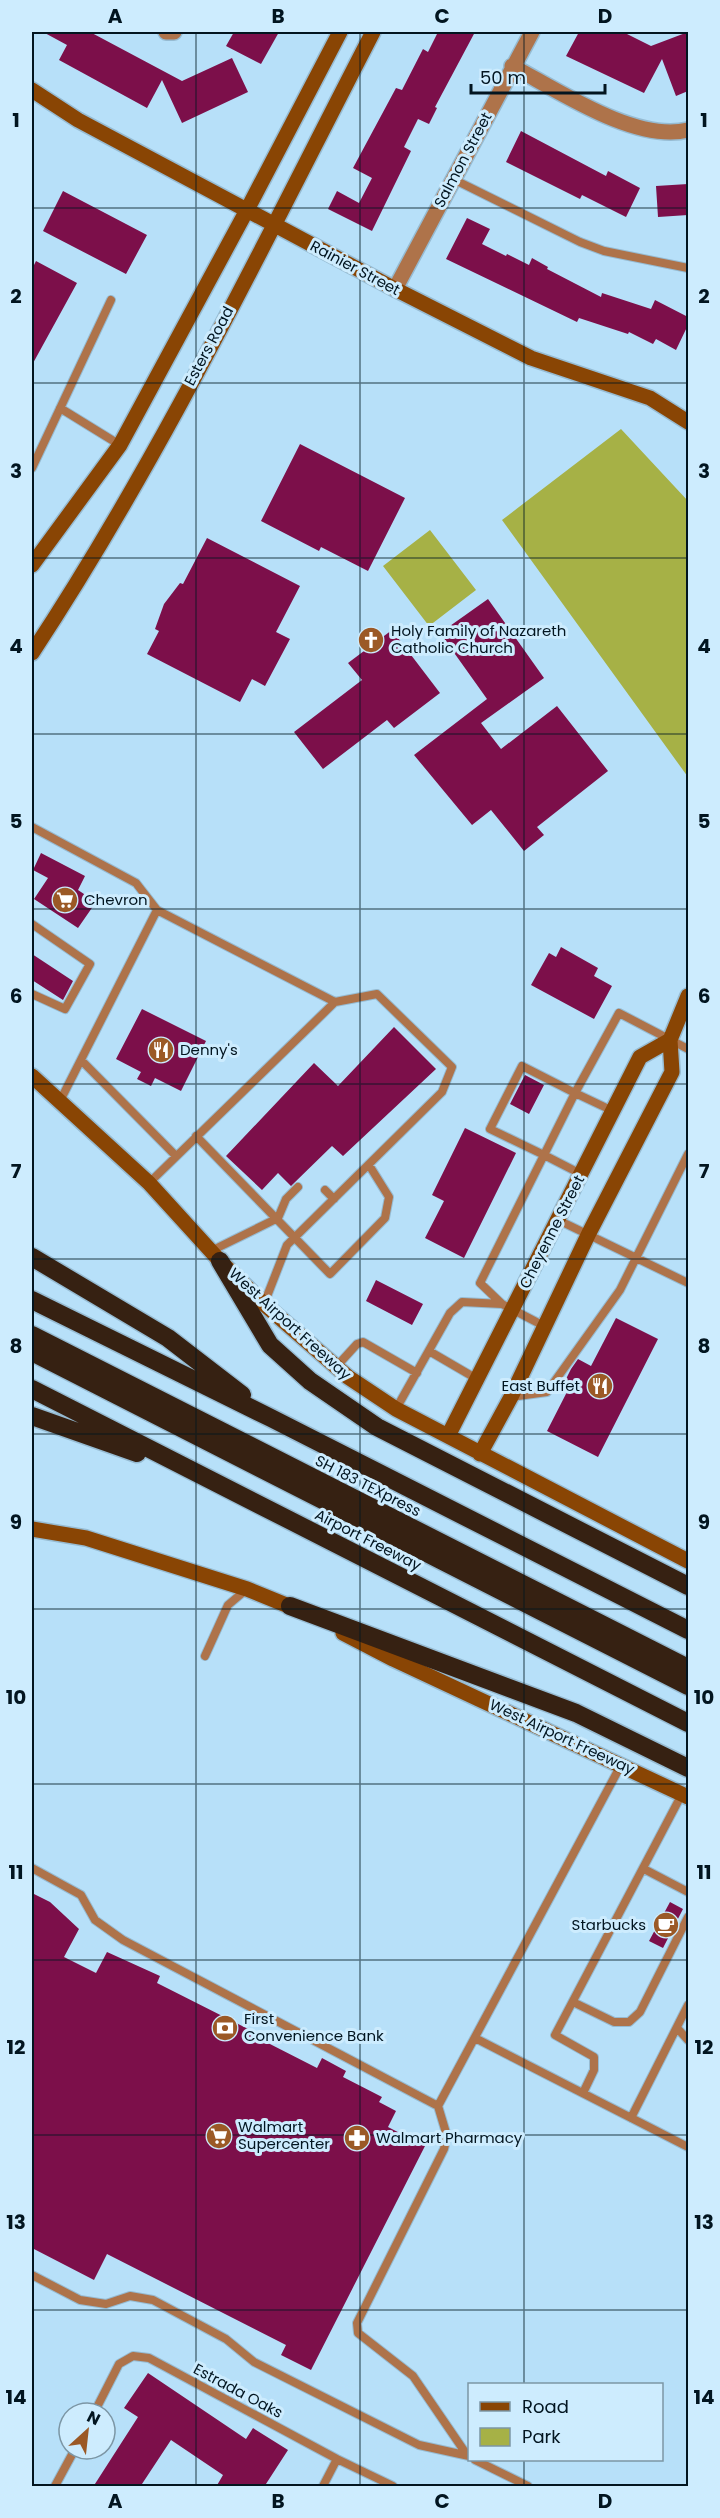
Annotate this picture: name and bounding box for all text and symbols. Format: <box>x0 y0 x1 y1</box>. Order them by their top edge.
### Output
text: A <box>108 2 123 30</box>
text: B <box>271 2 285 30</box>
text: C <box>434 2 450 30</box>
text: D <box>598 2 612 30</box>
scale bar <box>471 57 604 95</box>
text: 50 m <box>480 65 526 90</box>
text: 1 <box>12 106 20 134</box>
text: 1 <box>700 106 708 134</box>
street label: Salmon Street <box>429 108 497 211</box>
street label: Rainier Street <box>307 235 404 300</box>
text: 2 <box>10 282 22 310</box>
text: 2 <box>698 282 710 310</box>
street label: Esters Road <box>179 303 238 389</box>
text: 3 <box>10 457 22 485</box>
text: 3 <box>698 457 710 485</box>
place label: Holy Family of Nazareth Catholic Church <box>391 620 566 658</box>
church icon: Holy Family of Nazareth Catholic Church <box>356 625 386 655</box>
text: 4 <box>9 632 23 660</box>
text: 4 <box>697 632 711 660</box>
text: 5 <box>10 807 23 835</box>
text: 5 <box>698 807 711 835</box>
supermarket icon: Chevron <box>50 885 80 915</box>
place label: Chevron <box>84 889 148 910</box>
text: 6 <box>10 982 22 1010</box>
text: 6 <box>698 982 710 1010</box>
restaurant icon: Denny's <box>146 1035 176 1065</box>
place label: Denny's <box>180 1039 238 1060</box>
text: 7 <box>11 1157 22 1185</box>
text: 7 <box>699 1157 710 1185</box>
street label: Cheyenne Street <box>514 1171 589 1292</box>
street label: West Airport Freeway <box>225 1263 357 1385</box>
text: 8 <box>10 1332 22 1360</box>
text: 8 <box>698 1332 710 1360</box>
restaurant icon: East Buffet <box>585 1371 615 1401</box>
place label: East Buffet <box>501 1375 580 1396</box>
street label: SH 183 TEXpress <box>312 1450 425 1521</box>
street label: Airport Freeway <box>311 1504 426 1576</box>
text: 9 <box>10 1508 22 1536</box>
text: 9 <box>698 1508 710 1536</box>
text: 10 <box>6 1683 26 1711</box>
text: 10 <box>694 1683 714 1711</box>
street label: West Airport Freeway <box>486 1694 639 1780</box>
text: 11 <box>8 1858 24 1886</box>
text: 11 <box>696 1858 712 1886</box>
cafe icon: Starbucks <box>651 1910 681 1940</box>
place label: Starbucks <box>572 1914 646 1935</box>
place label: First Convenience Bank <box>244 2008 384 2046</box>
bank icon: First Convenience Bank <box>210 2013 240 2043</box>
text: 12 <box>7 2033 25 2061</box>
text: 12 <box>695 2033 713 2061</box>
place label: Walmart Supercenter <box>238 2116 330 2154</box>
supermarket icon: Walmart Supercenter <box>204 2121 234 2151</box>
pharmacy icon: Walmart Pharmacy <box>342 2123 372 2153</box>
place label: Walmart Pharmacy <box>376 2127 523 2148</box>
text: 13 <box>6 2208 26 2236</box>
text: 13 <box>694 2208 714 2236</box>
street label: Estrada Oaks <box>190 2358 287 2423</box>
text: 14 <box>5 2383 27 2411</box>
legend <box>468 2383 663 2461</box>
text: 14 <box>693 2383 715 2411</box>
text: Road <box>522 2394 569 2419</box>
north arrow <box>57 2401 117 2461</box>
text: N <box>83 2405 104 2431</box>
text: Park <box>522 2424 561 2449</box>
text: A <box>108 2487 123 2515</box>
text: B <box>271 2487 285 2515</box>
text: C <box>434 2487 450 2515</box>
text: D <box>598 2487 612 2515</box>

